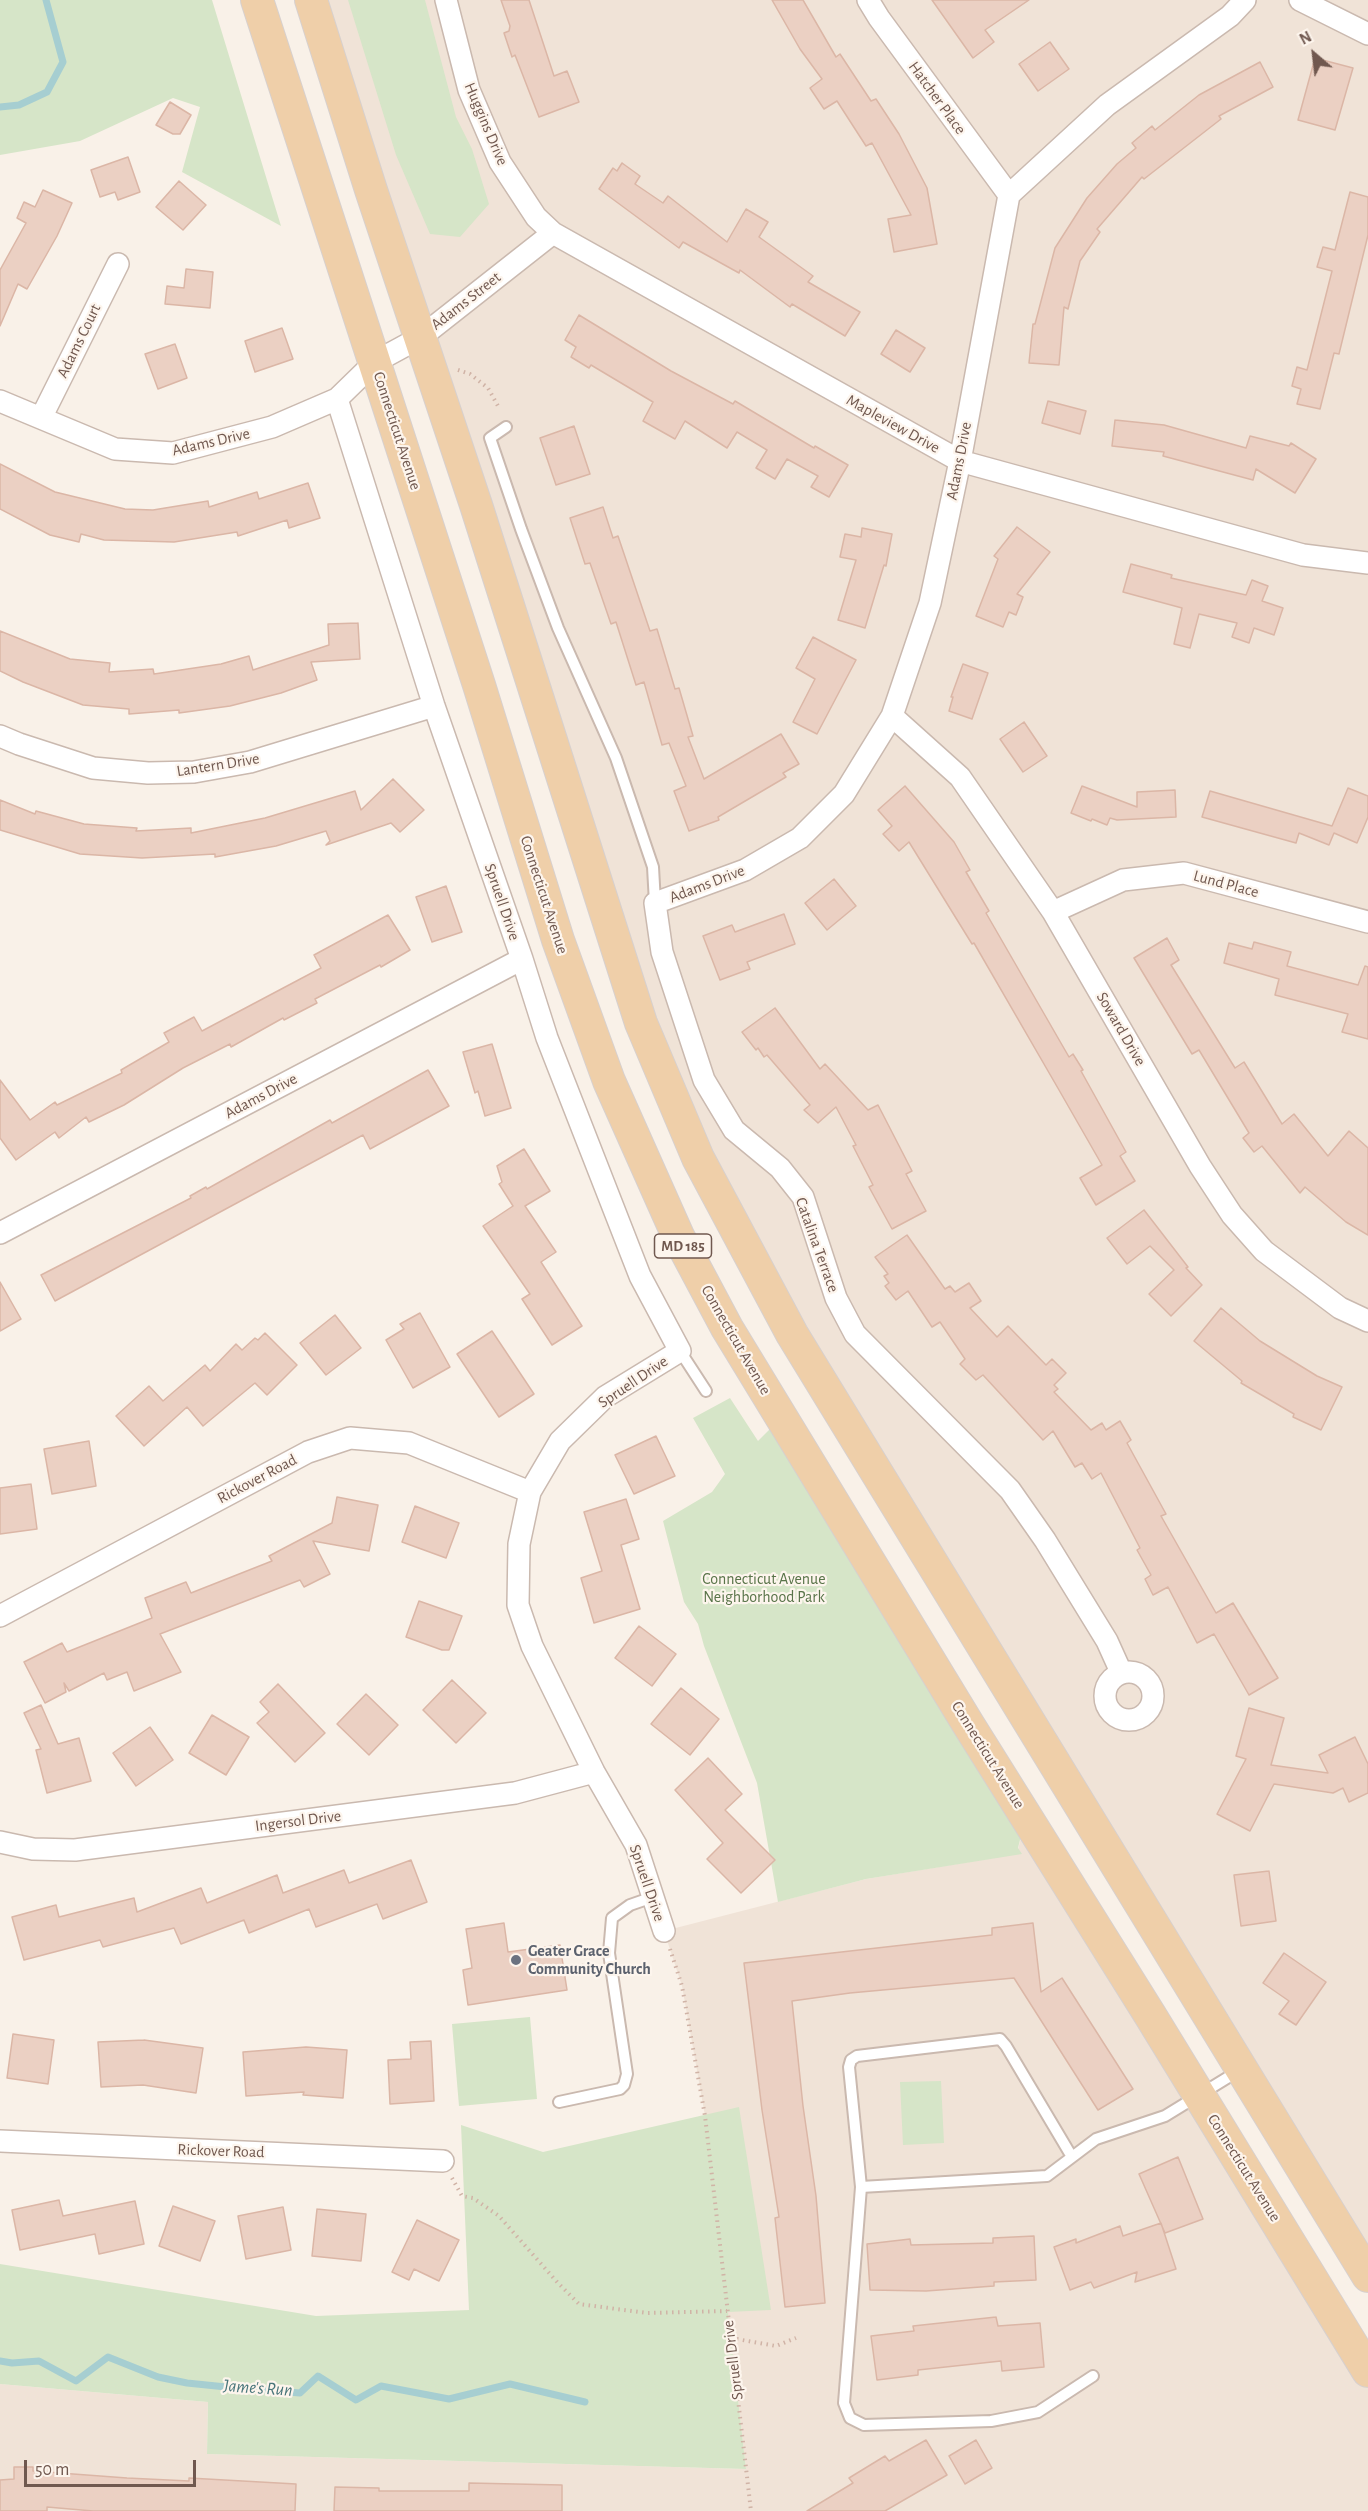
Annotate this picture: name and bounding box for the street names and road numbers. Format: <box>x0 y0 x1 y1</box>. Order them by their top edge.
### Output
street label: Hatcher Place <box>904 58 970 138</box>
street label: Huggins Drive <box>460 80 512 168</box>
street label: Adams Street <box>427 268 505 334</box>
street label: Adams Court <box>53 301 105 381</box>
street label: Connecticut Avenue <box>369 369 425 493</box>
street label: Mapleview Drive <box>843 390 943 458</box>
street label: Adams Drive <box>942 420 976 502</box>
street label: Adams Drive <box>170 424 252 460</box>
street label: Lantern Drive <box>175 749 261 781</box>
street label: Connecticut Avenue <box>516 833 572 957</box>
street label: Spruell Drive <box>480 861 524 943</box>
street label: Adams Drive <box>667 861 747 907</box>
street label: Lund Place <box>1191 866 1261 902</box>
street label: Soward Drive <box>1092 989 1150 1069</box>
street label: Adams Drive <box>222 1069 300 1123</box>
street label: Catalina Terrace <box>791 1195 843 1295</box>
road number: MD 185 <box>654 1234 712 1258</box>
street label: Connecticut Avenue <box>697 1282 775 1398</box>
street label: Spruell Drive <box>594 1352 672 1412</box>
street label: Rickover Road <box>214 1450 300 1508</box>
street label: Connecticut Avenue <box>947 1698 1029 1812</box>
street label: Ingersol Drive <box>254 1806 342 1836</box>
street label: Spruell Drive <box>625 1842 669 1924</box>
street label: Connecticut Avenue <box>1203 2111 1285 2225</box>
street label: Rickover Road <box>177 2140 265 2162</box>
street label: Spruell Drive <box>719 2319 747 2401</box>

